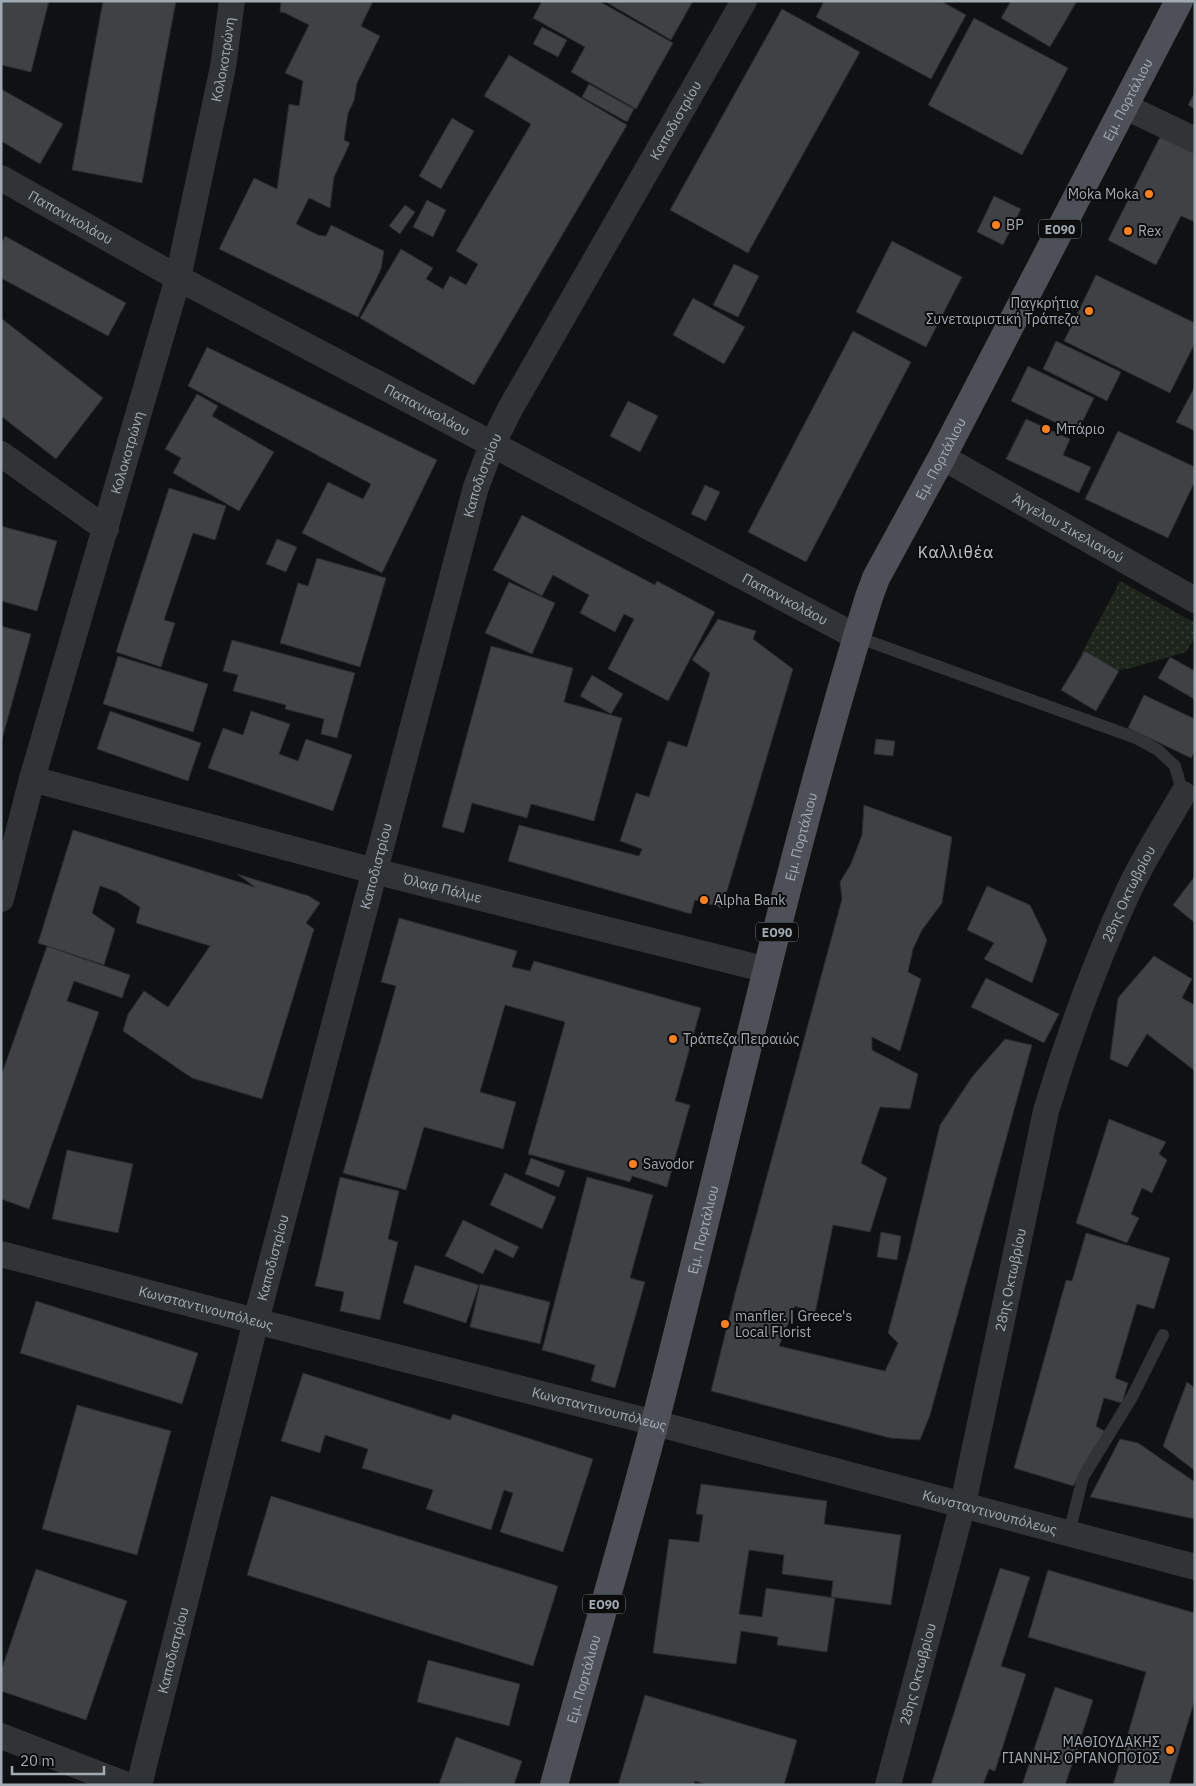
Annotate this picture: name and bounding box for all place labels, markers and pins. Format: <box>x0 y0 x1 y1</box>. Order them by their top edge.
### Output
place label: Moka Moka <box>1068 185 1140 203</box>
marker: Moka Moka <box>1143 188 1155 200</box>
place label: BP <box>1006 216 1024 234</box>
marker: BP <box>990 219 1002 231</box>
place label: Rex <box>1138 222 1161 240</box>
marker: Rex <box>1122 225 1134 237</box>
place label: Παγκρήτια Συνεταιριστική Τράπεζα <box>926 294 1079 328</box>
marker: Παγκρήτια Συνεταιριστική Τράπεζα <box>1083 305 1095 317</box>
place label: Μπάριο <box>1056 420 1105 438</box>
marker: Μπάριο <box>1040 423 1052 435</box>
place label: Alpha Bank <box>714 891 786 909</box>
marker: Alpha Bank <box>698 894 710 906</box>
place label: Τράπεζα Πειραιώς <box>683 1030 800 1048</box>
marker: Τράπεζα Πειραιώς <box>667 1033 679 1045</box>
place label: Savodor <box>643 1155 694 1173</box>
marker: Savodor <box>627 1158 639 1170</box>
place label: manfler. | Greece's Local Florist <box>735 1307 852 1341</box>
marker: manfler. | Greece's Local Florist <box>719 1318 731 1330</box>
place label: ΜΑΘΙΟΥΔΑΚΗΣ ΓΙΑΝΝΗΣ ΟΡΓΑΝΟΠΟΙΟΣ <box>1002 1733 1160 1767</box>
marker: ΜΑΘΙΟΥΔΑΚΗΣ ΓΙΑΝΝΗΣ ΟΡΓΑΝΟΠΟΙΟΣ <box>1164 1744 1176 1756</box>

